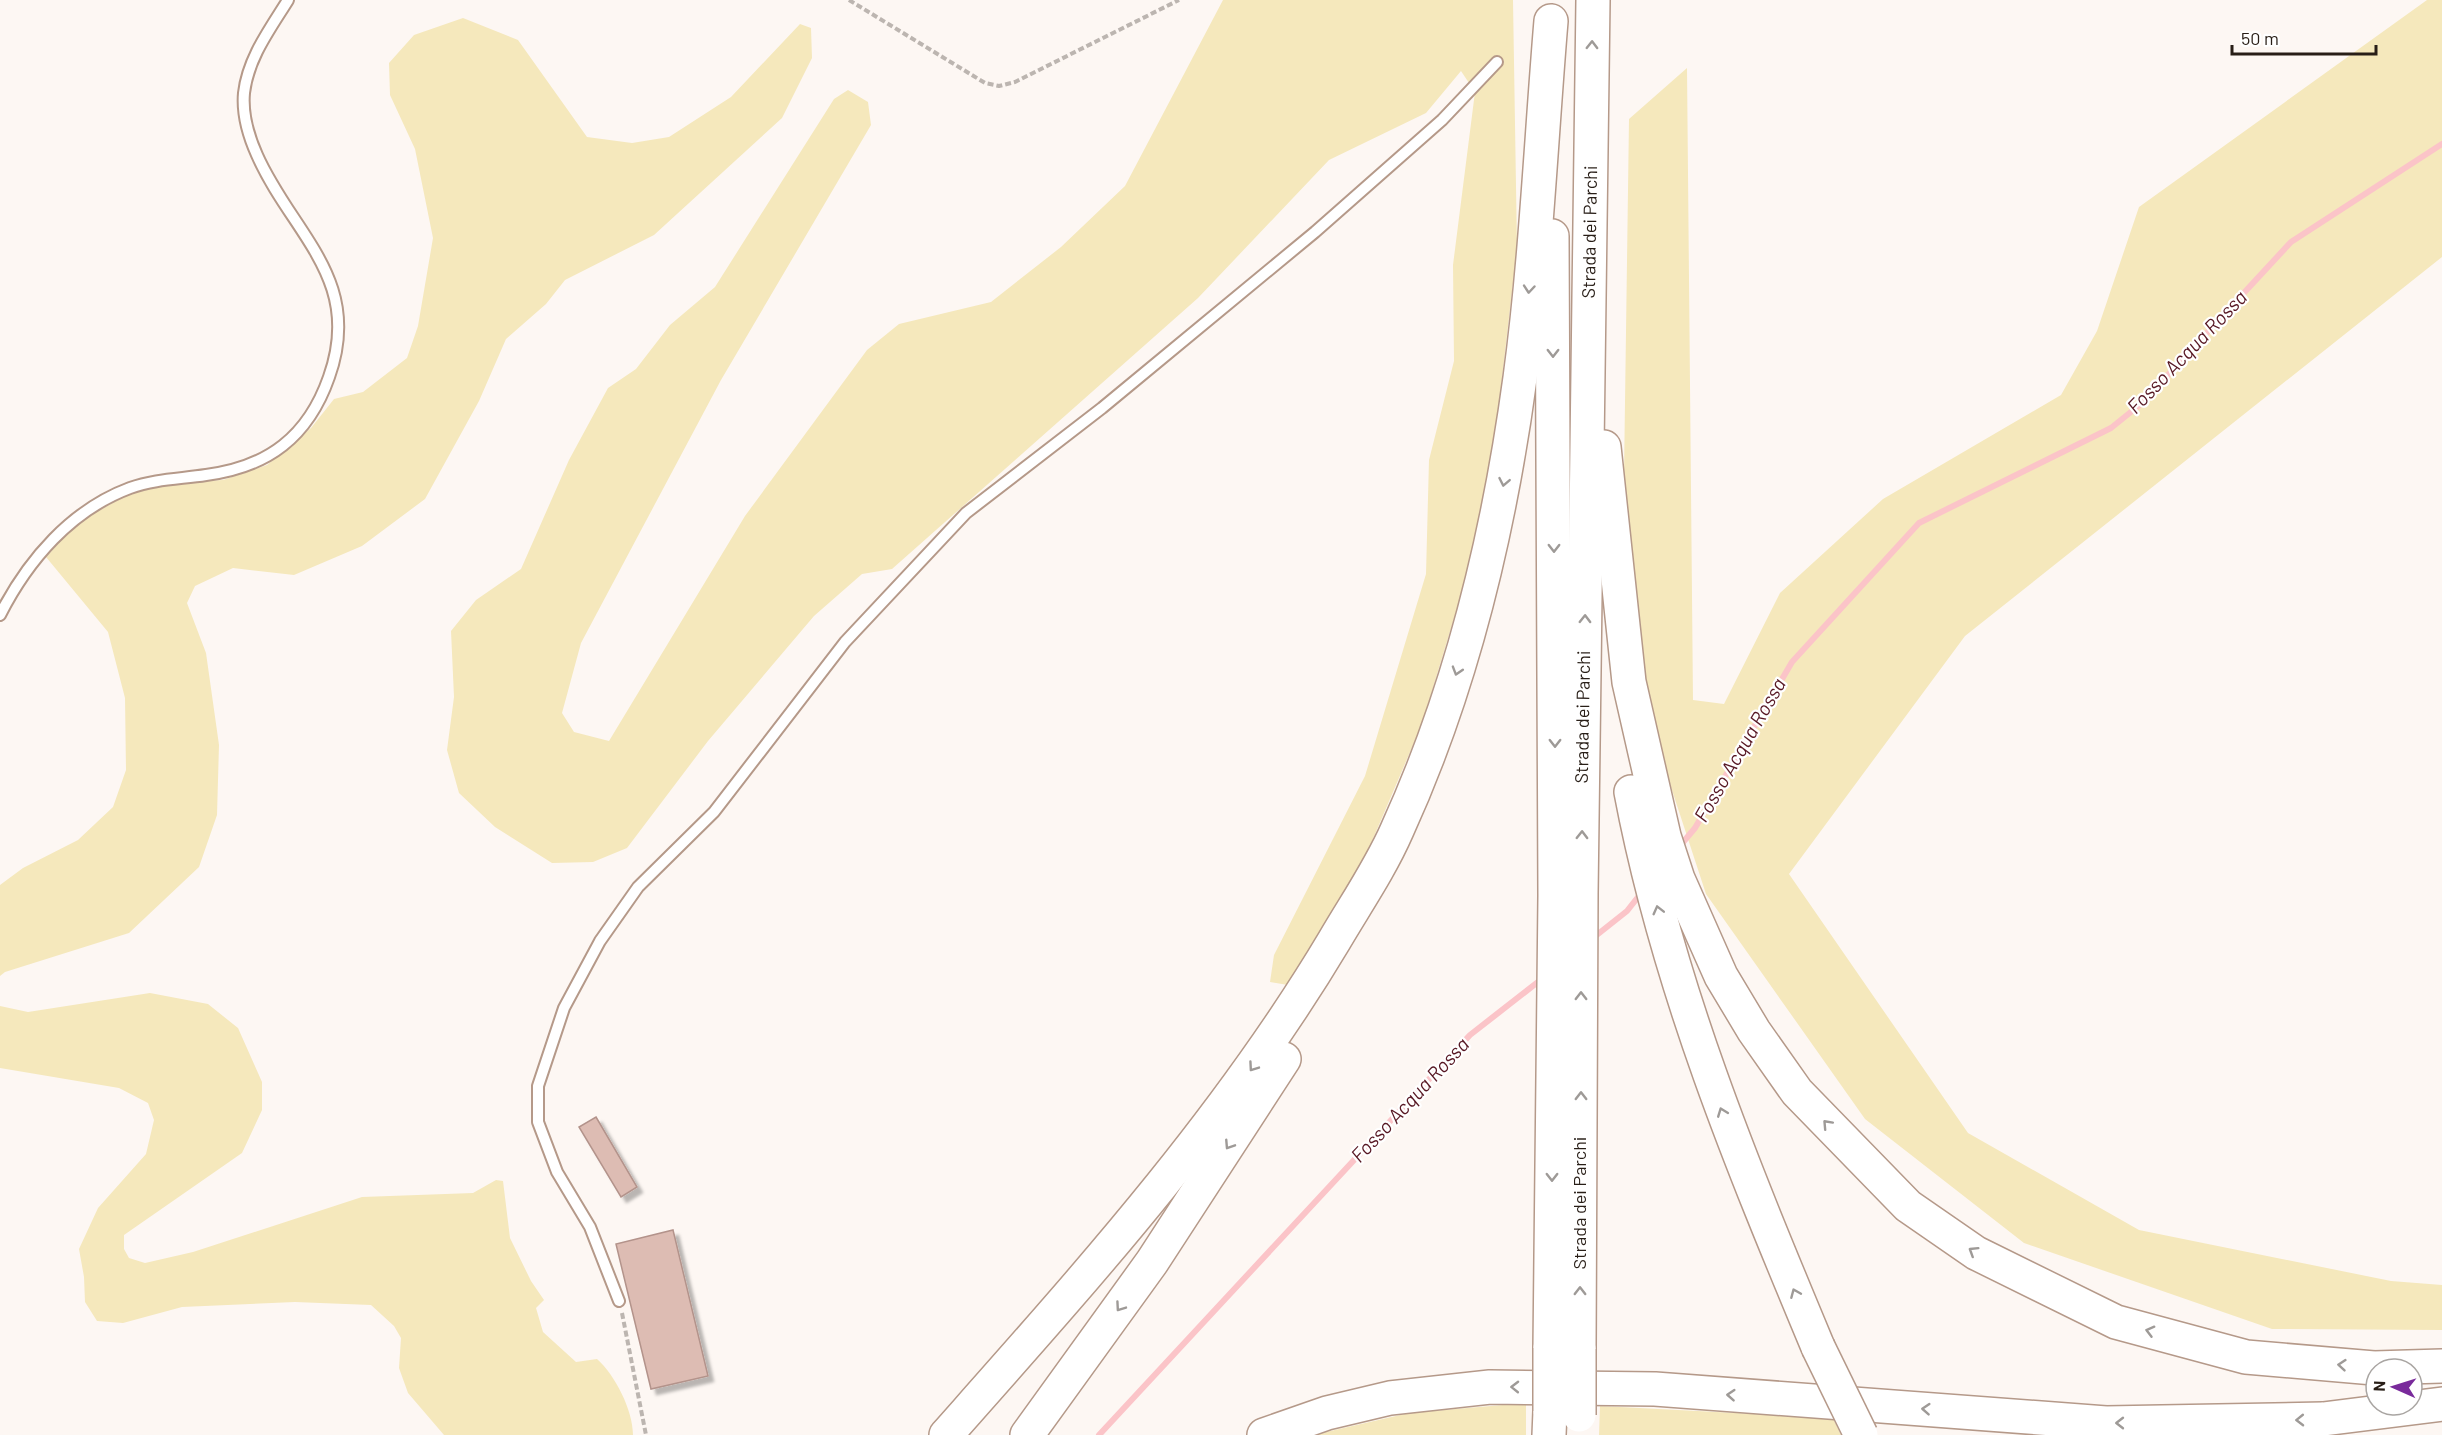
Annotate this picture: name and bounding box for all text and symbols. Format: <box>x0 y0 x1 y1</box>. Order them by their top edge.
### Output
scale bar <box>2232 18 2376 56</box>
text: 50 m <box>2241 27 2279 49</box>
one-way arrow <box>1586 40 1598 49</box>
street label: Strada dei Parchi <box>1577 165 1601 299</box>
one-way arrow <box>1523 284 1536 293</box>
water label: Fosso Acqua Rossa <box>2121 285 2251 418</box>
one-way arrow <box>1547 348 1559 357</box>
one-way arrow <box>1498 477 1511 487</box>
one-way arrow <box>1548 543 1560 552</box>
one-way arrow <box>1579 615 1591 624</box>
street label: Strada dei Parchi <box>1570 650 1594 784</box>
one-way arrow <box>1452 665 1464 676</box>
water label: Fosso Acqua Rossa <box>1688 673 1790 826</box>
one-way arrow <box>1549 738 1561 747</box>
one-way arrow <box>1576 831 1588 840</box>
one-way arrow <box>1653 905 1666 915</box>
one-way arrow <box>1575 991 1587 1000</box>
water label: Fosso Acqua Rossa <box>1345 1032 1473 1167</box>
one-way arrow <box>1249 1060 1260 1071</box>
one-way arrow <box>1575 1091 1587 1100</box>
one-way arrow <box>1717 1108 1729 1119</box>
one-way arrow <box>1823 1120 1834 1130</box>
street label: Strada dei Parchi <box>1568 1137 1590 1269</box>
one-way arrow <box>1225 1139 1237 1149</box>
one-way arrow <box>1546 1172 1558 1181</box>
one-way arrow <box>1969 1246 1979 1258</box>
one-way arrow <box>1574 1286 1586 1295</box>
one-way arrow <box>1790 1288 1802 1299</box>
one-way arrow <box>1116 1300 1127 1311</box>
one-way arrow <box>2146 1326 2156 1338</box>
north arrow <box>2364 1357 2424 1417</box>
one-way arrow <box>2337 1359 2346 1372</box>
text: N <box>2369 1380 2388 1392</box>
one-way arrow <box>1511 1381 1520 1393</box>
one-way arrow <box>1727 1388 1736 1401</box>
one-way arrow <box>1921 1403 1930 1416</box>
one-way arrow <box>2296 1414 2305 1426</box>
one-way arrow <box>2116 1417 2125 1429</box>

